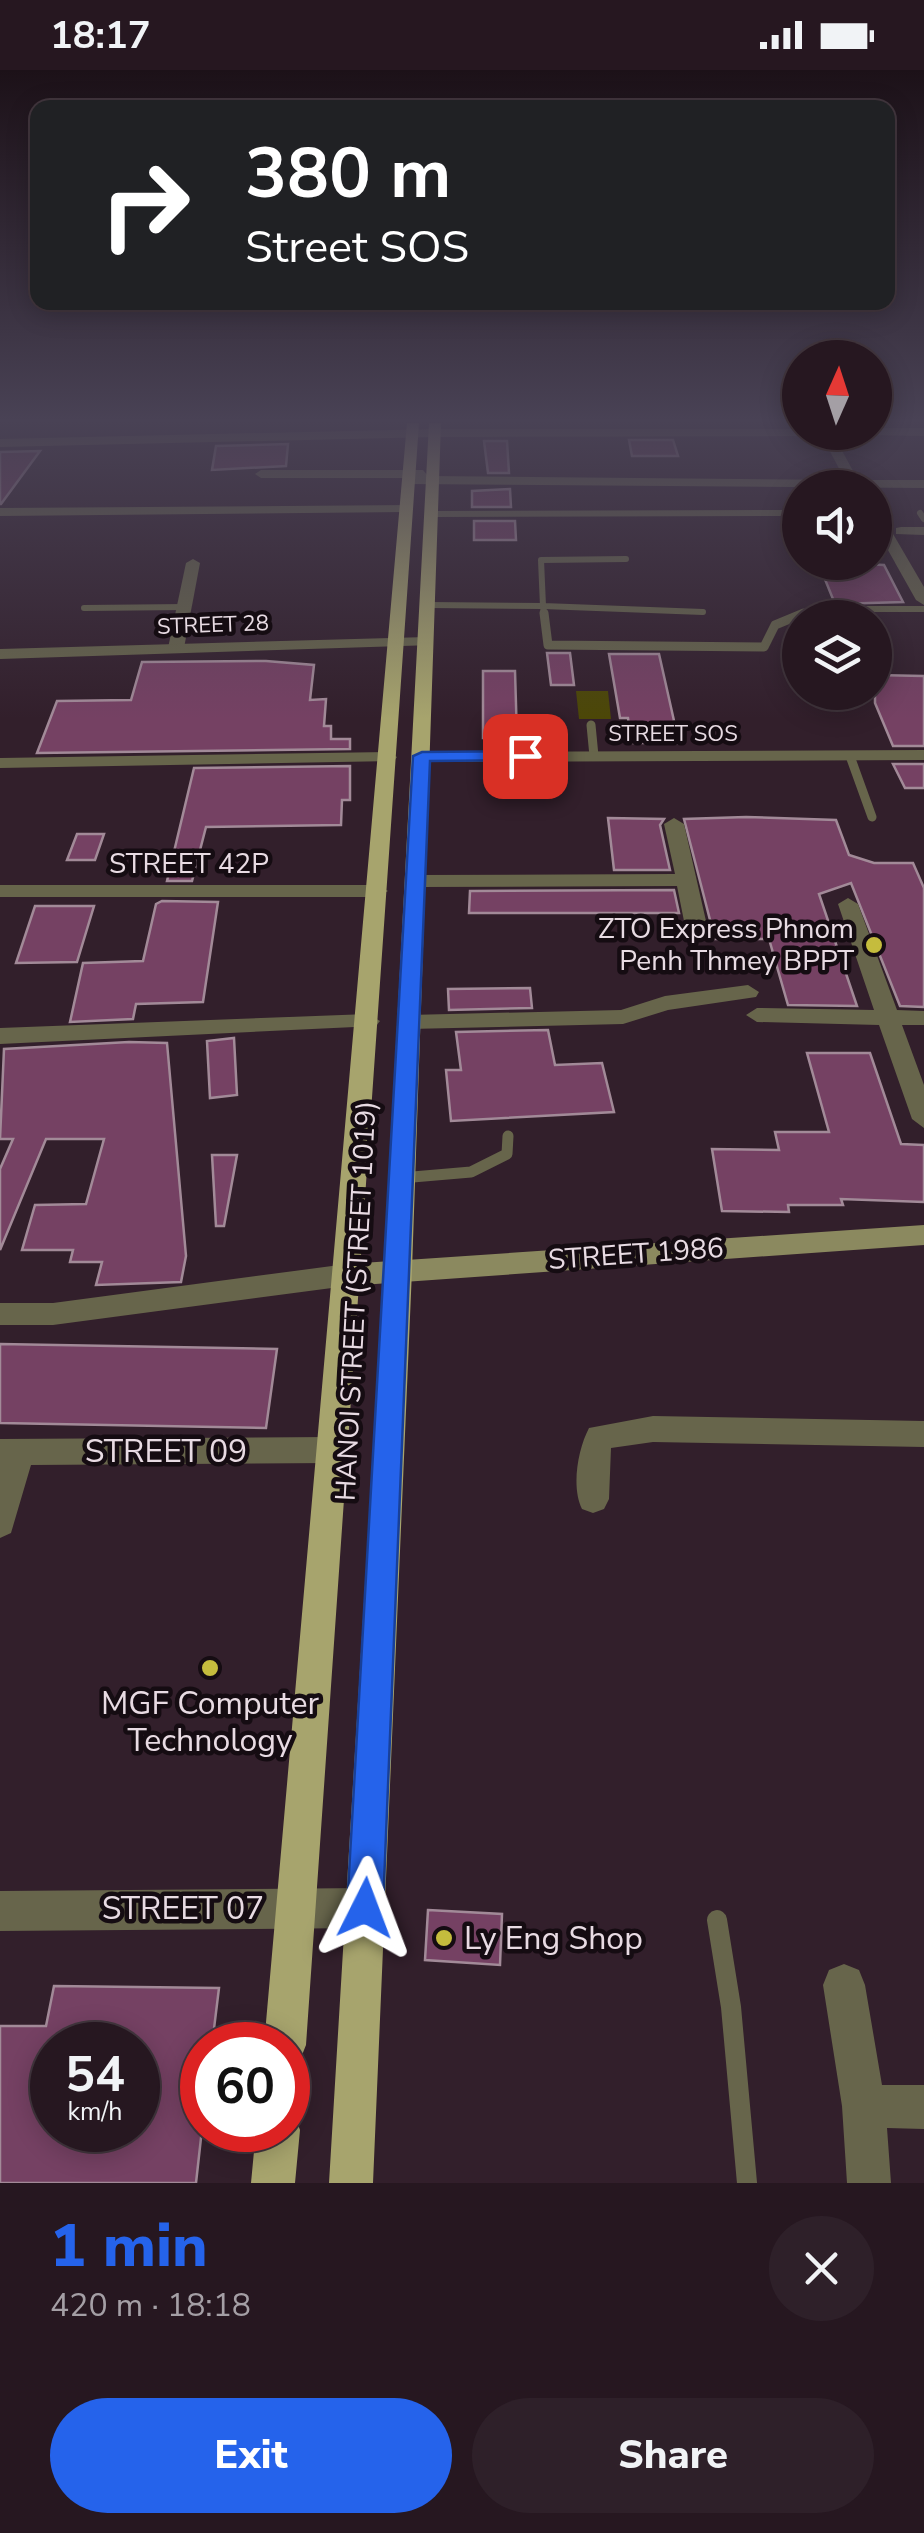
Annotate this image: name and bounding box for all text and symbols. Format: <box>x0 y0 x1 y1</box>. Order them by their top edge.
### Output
text: 18:17 <box>50 10 151 61</box>
text: 380 m <box>245 126 451 222</box>
icon: right <box>80 140 210 270</box>
text: Street SOS <box>245 217 469 278</box>
north arrow <box>782 340 892 450</box>
map controls <box>782 340 892 710</box>
button: sound <box>782 470 892 580</box>
button: layers <box>782 600 892 710</box>
street label: STREET 28 <box>157 608 269 642</box>
pin <box>483 714 568 799</box>
street label: STREET SOS <box>608 719 738 749</box>
icon: arrive <box>498 729 553 784</box>
street label: STREET 42P <box>109 845 269 883</box>
place label: ZTO Express Phnom Penh Thmey BPPT <box>598 910 854 980</box>
marker: ZTO Express Phnom Penh Thmey BPPT <box>863 934 885 956</box>
street label: HANOI STREET (STREET 1019) <box>327 1100 385 1502</box>
street label: STREET 1986 <box>547 1229 725 1279</box>
street label: STREET 09 <box>85 1430 247 1473</box>
marker: MGF Computer Technology <box>199 1657 221 1679</box>
place label: MGF Computer Technology <box>101 1682 320 1762</box>
position arrow <box>313 1856 417 1960</box>
street label: STREET 07 <box>102 1887 264 1930</box>
place label: Ly Eng Shop <box>464 1917 643 1960</box>
marker: Ly Eng Shop <box>433 1927 455 1949</box>
speed limit sign: 60 <box>180 2022 310 2152</box>
text: 54 <box>65 2040 125 2109</box>
text: km/h <box>67 2095 123 2129</box>
text: 1 min <box>50 2205 208 2287</box>
button: close <box>769 2216 874 2321</box>
text: 420 m · 18:18 <box>50 2284 251 2327</box>
button: Exit <box>50 2398 452 2513</box>
button: Share <box>472 2398 874 2513</box>

